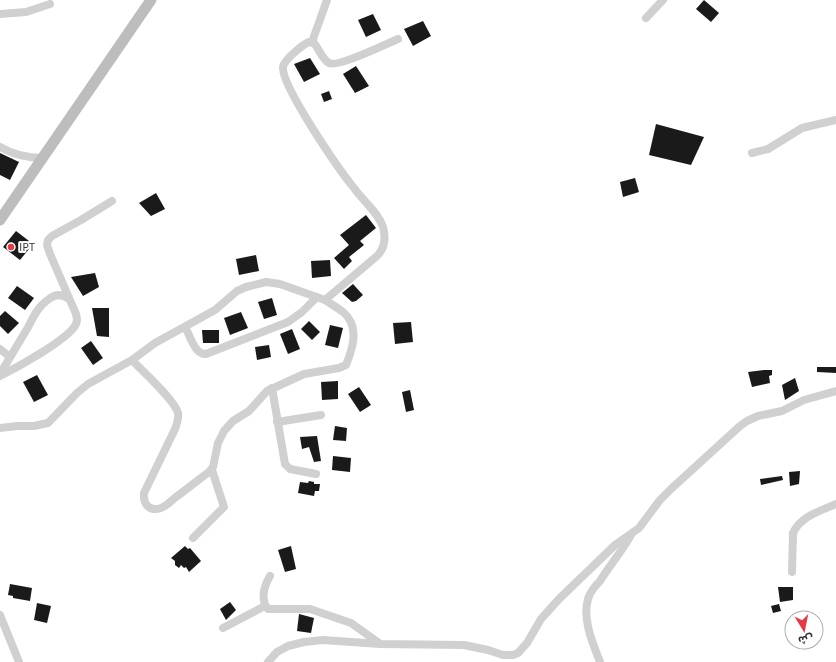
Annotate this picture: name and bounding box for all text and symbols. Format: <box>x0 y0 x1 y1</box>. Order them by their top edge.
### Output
place label: IPT <box>19 240 35 254</box>
marker: IPT <box>6 242 16 252</box>
north arrow <box>784 610 824 650</box>
text: ش <box>797 632 814 647</box>

